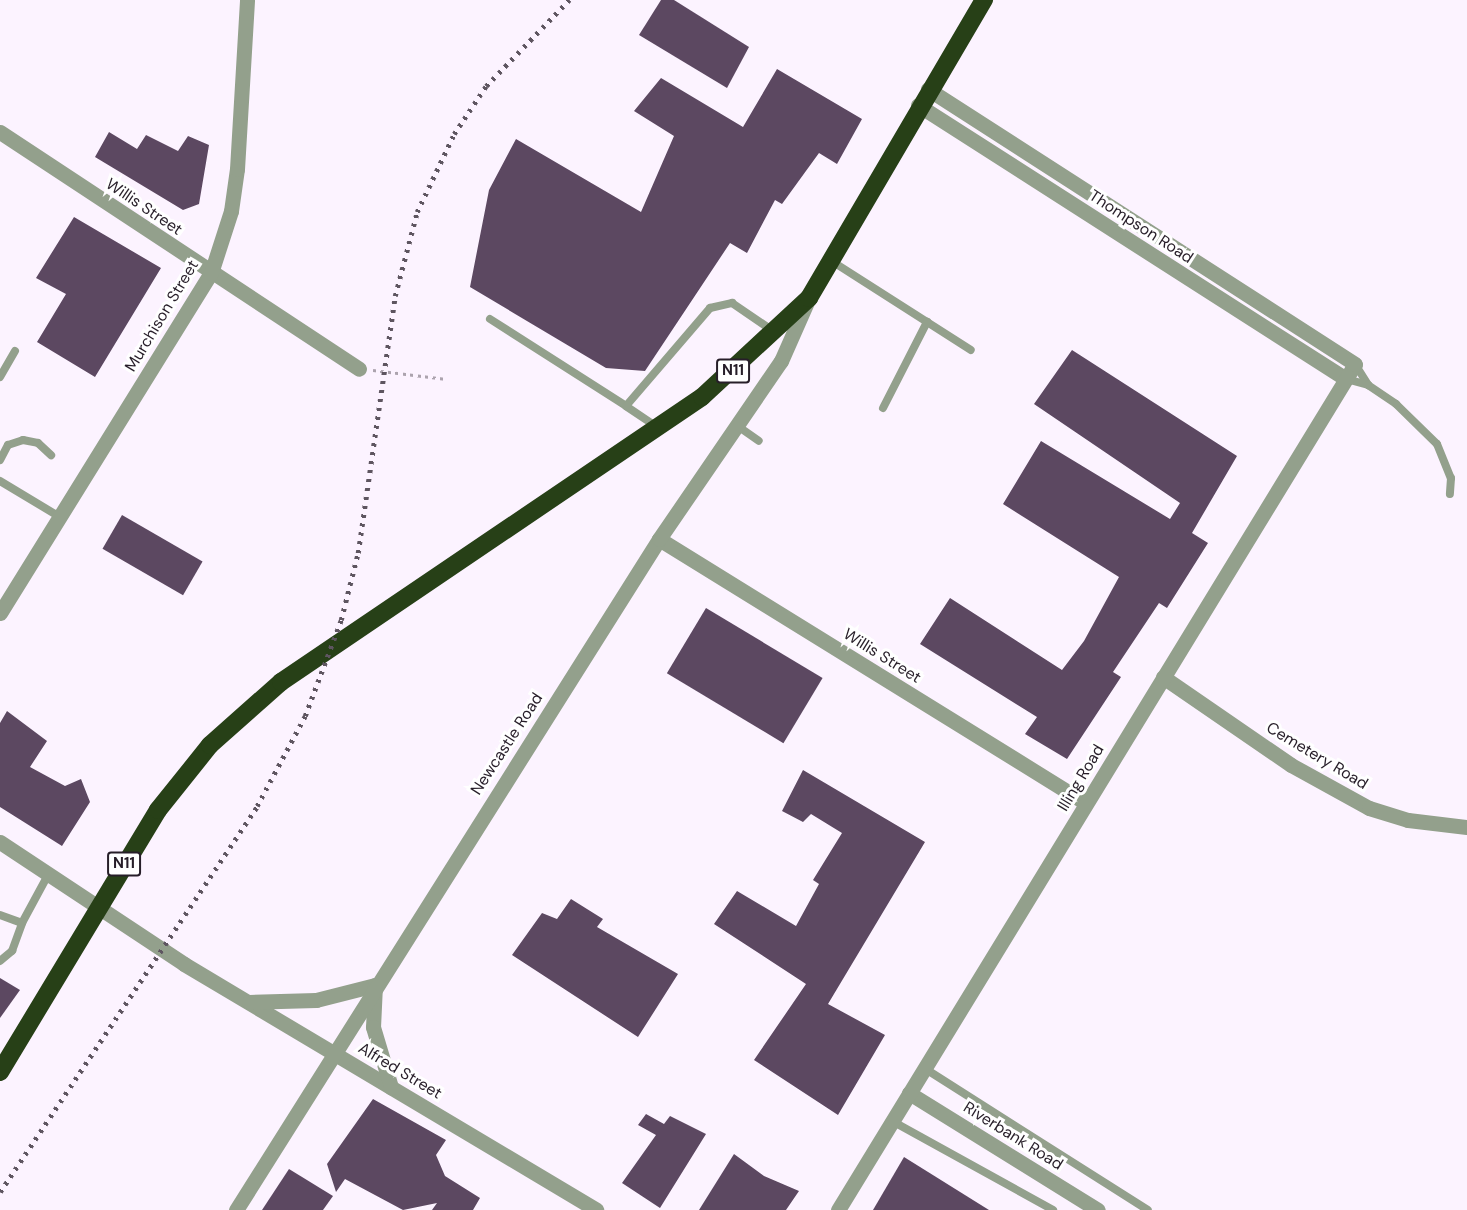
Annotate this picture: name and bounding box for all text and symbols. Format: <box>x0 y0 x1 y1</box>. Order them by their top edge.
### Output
street label: Willis Street <box>102 174 186 240</box>
street label: Thompson Road <box>1085 186 1197 268</box>
street label: Murchison Street <box>121 257 203 375</box>
road number: N11 <box>715 359 751 383</box>
street label: Willis Street <box>840 625 924 687</box>
street label: Newcastle Road <box>467 689 547 799</box>
street label: Cemetery Road <box>1263 718 1371 794</box>
street label: Illing Road <box>1054 741 1108 815</box>
road number: N11 <box>106 852 142 876</box>
street label: Alfred Street <box>355 1039 445 1103</box>
street label: Riverbank Road <box>960 1098 1066 1174</box>

